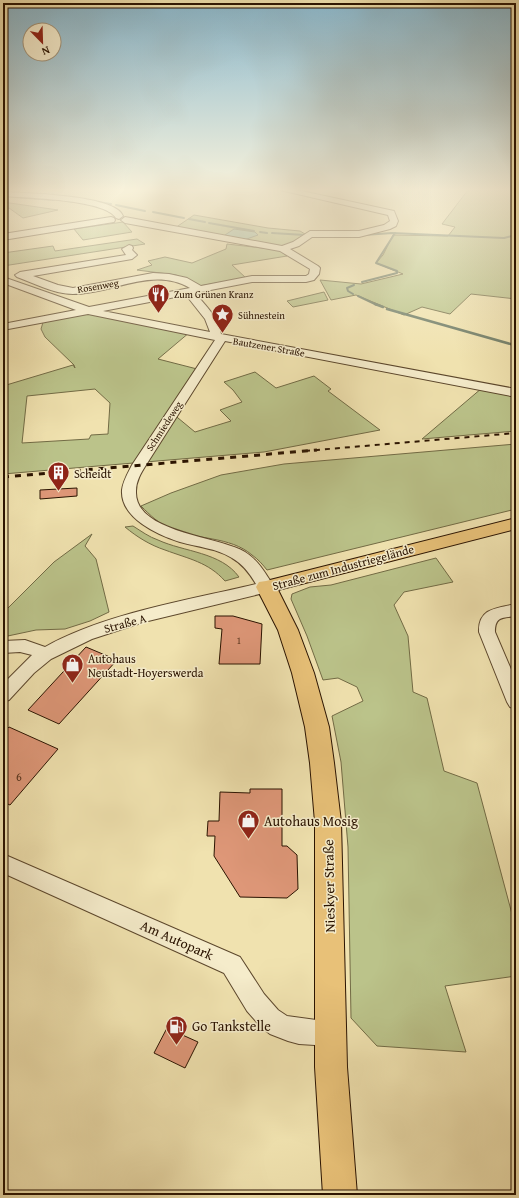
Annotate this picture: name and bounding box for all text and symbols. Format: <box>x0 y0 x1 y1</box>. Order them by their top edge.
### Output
north arrow <box>22 22 62 62</box>
text: N <box>39 42 52 60</box>
street label: Rosenweg <box>76 275 120 297</box>
restaurant icon: Zum Grünen Kranz <box>145 281 171 314</box>
place label: Zum Grünen Kranz <box>174 287 254 302</box>
place icon: Sühnestein <box>210 302 236 335</box>
place label: Sühnestein <box>238 308 285 323</box>
street label: Bautzener Straße <box>232 333 306 361</box>
street label: Schmiedeweg <box>142 398 186 454</box>
building icon: Scheidt <box>45 460 71 493</box>
place label: Scheidt <box>74 465 112 482</box>
street label: Straße zum Industriegelände <box>270 540 416 594</box>
street label: Straße A <box>102 609 149 637</box>
house number: 1 <box>237 633 242 648</box>
place label: Autohaus Neustadt-Hoyerswerda <box>88 650 204 681</box>
shop icon: Autohaus Neustadt-Hoyerswerda <box>60 652 86 685</box>
house number: 6 <box>16 768 22 785</box>
shop icon: Autohaus Mosig <box>236 808 262 841</box>
place label: Autohaus Mosig <box>264 811 358 831</box>
street label: Nieskyer Straße <box>318 839 340 933</box>
street label: Am Autopark <box>137 915 218 965</box>
fuel station icon: Go Tankstelle <box>164 1013 190 1046</box>
place label: Go Tankstelle <box>192 1016 271 1036</box>

